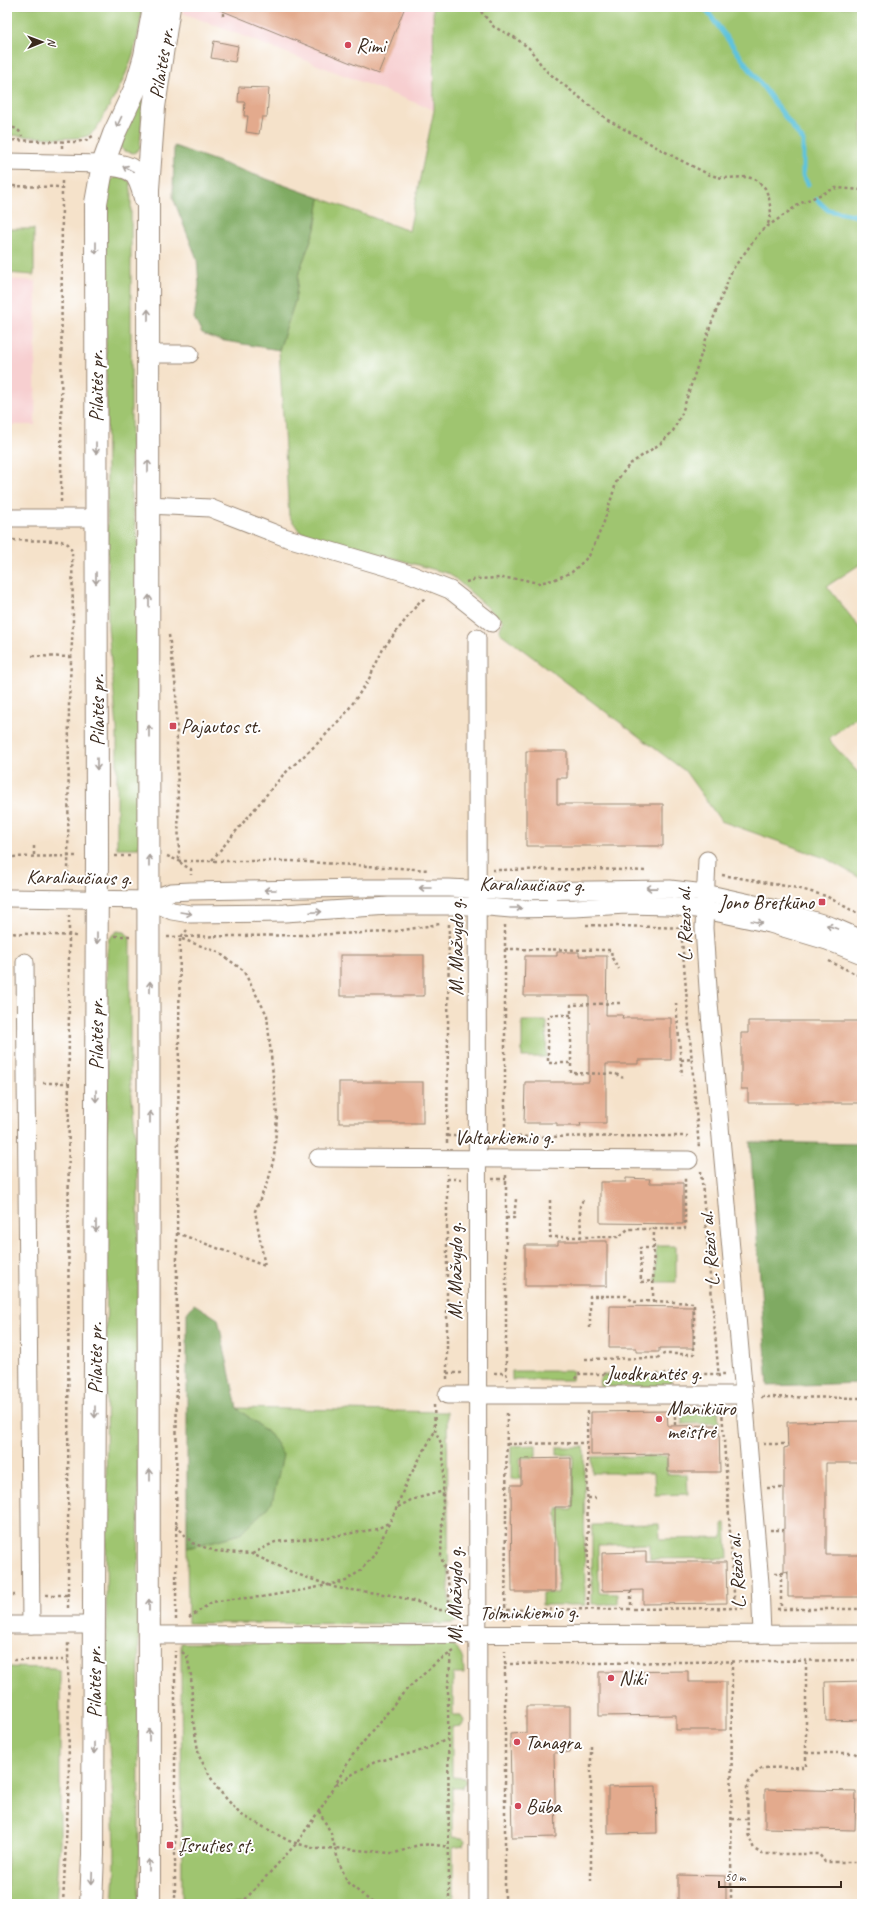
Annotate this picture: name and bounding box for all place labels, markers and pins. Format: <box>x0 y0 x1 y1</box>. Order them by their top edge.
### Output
place label: Rimi <box>356 33 388 58</box>
marker: Rimi <box>343 40 353 50</box>
place label: Pajautos st. <box>181 714 260 739</box>
marker: Pajautos st. <box>168 721 178 731</box>
place label: Jono Bretkūno <box>718 890 815 915</box>
marker: Jono Bretkūno <box>817 897 827 907</box>
place label: Manikiūro meistrė <box>667 1396 737 1444</box>
marker: Manikiūro meistrė <box>654 1414 664 1424</box>
place label: Niki <box>619 1666 648 1691</box>
marker: Niki <box>606 1673 616 1683</box>
place label: Tanagra <box>525 1730 582 1755</box>
marker: Tanagra <box>512 1737 522 1747</box>
place label: Būba <box>526 1794 562 1819</box>
marker: Būba <box>513 1801 523 1811</box>
place label: Įsruties st. <box>178 1833 253 1858</box>
marker: Įsruties st. <box>165 1840 175 1850</box>

